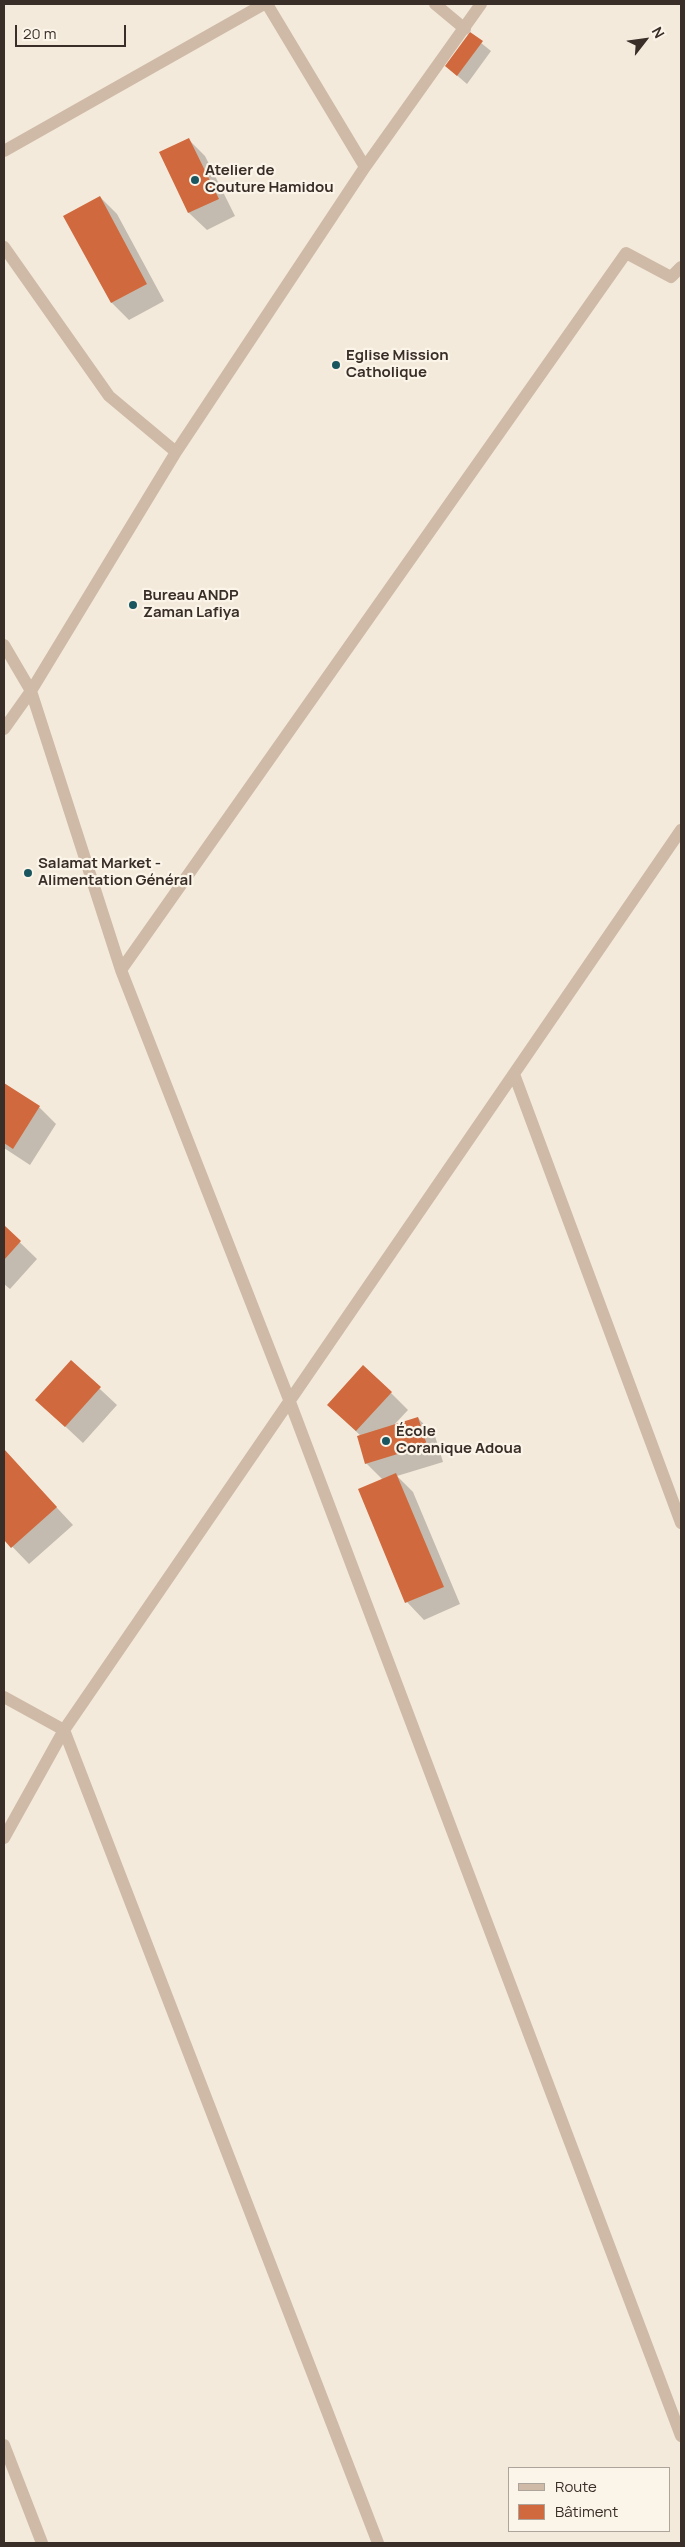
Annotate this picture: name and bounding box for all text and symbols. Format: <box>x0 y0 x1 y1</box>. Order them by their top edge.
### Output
scale bar <box>18 15 129 47</box>
north arrow <box>620 15 670 65</box>
text: 20 m <box>23 23 56 44</box>
text: N <box>648 23 669 41</box>
place label: Atelier de Couture Hamidou <box>205 162 334 197</box>
marker: Atelier de Couture Hamidou <box>189 174 201 186</box>
place label: Eglise Mission Catholique <box>346 347 449 382</box>
marker: Eglise Mission Catholique <box>330 359 342 371</box>
place label: Bureau ANDP Zaman Lafiya <box>143 587 240 622</box>
marker: Bureau ANDP Zaman Lafiya <box>127 599 139 611</box>
place label: Salamat Market - Alimentation Général <box>38 855 192 890</box>
marker: Salamat Market - Alimentation Général <box>22 867 34 879</box>
place label: École Coranique Adoua <box>396 1423 522 1458</box>
marker: École Coranique Adoua <box>380 1435 392 1447</box>
legend <box>508 2467 670 2532</box>
text: Route <box>555 2476 597 2497</box>
text: Bâtiment <box>555 2501 618 2522</box>

